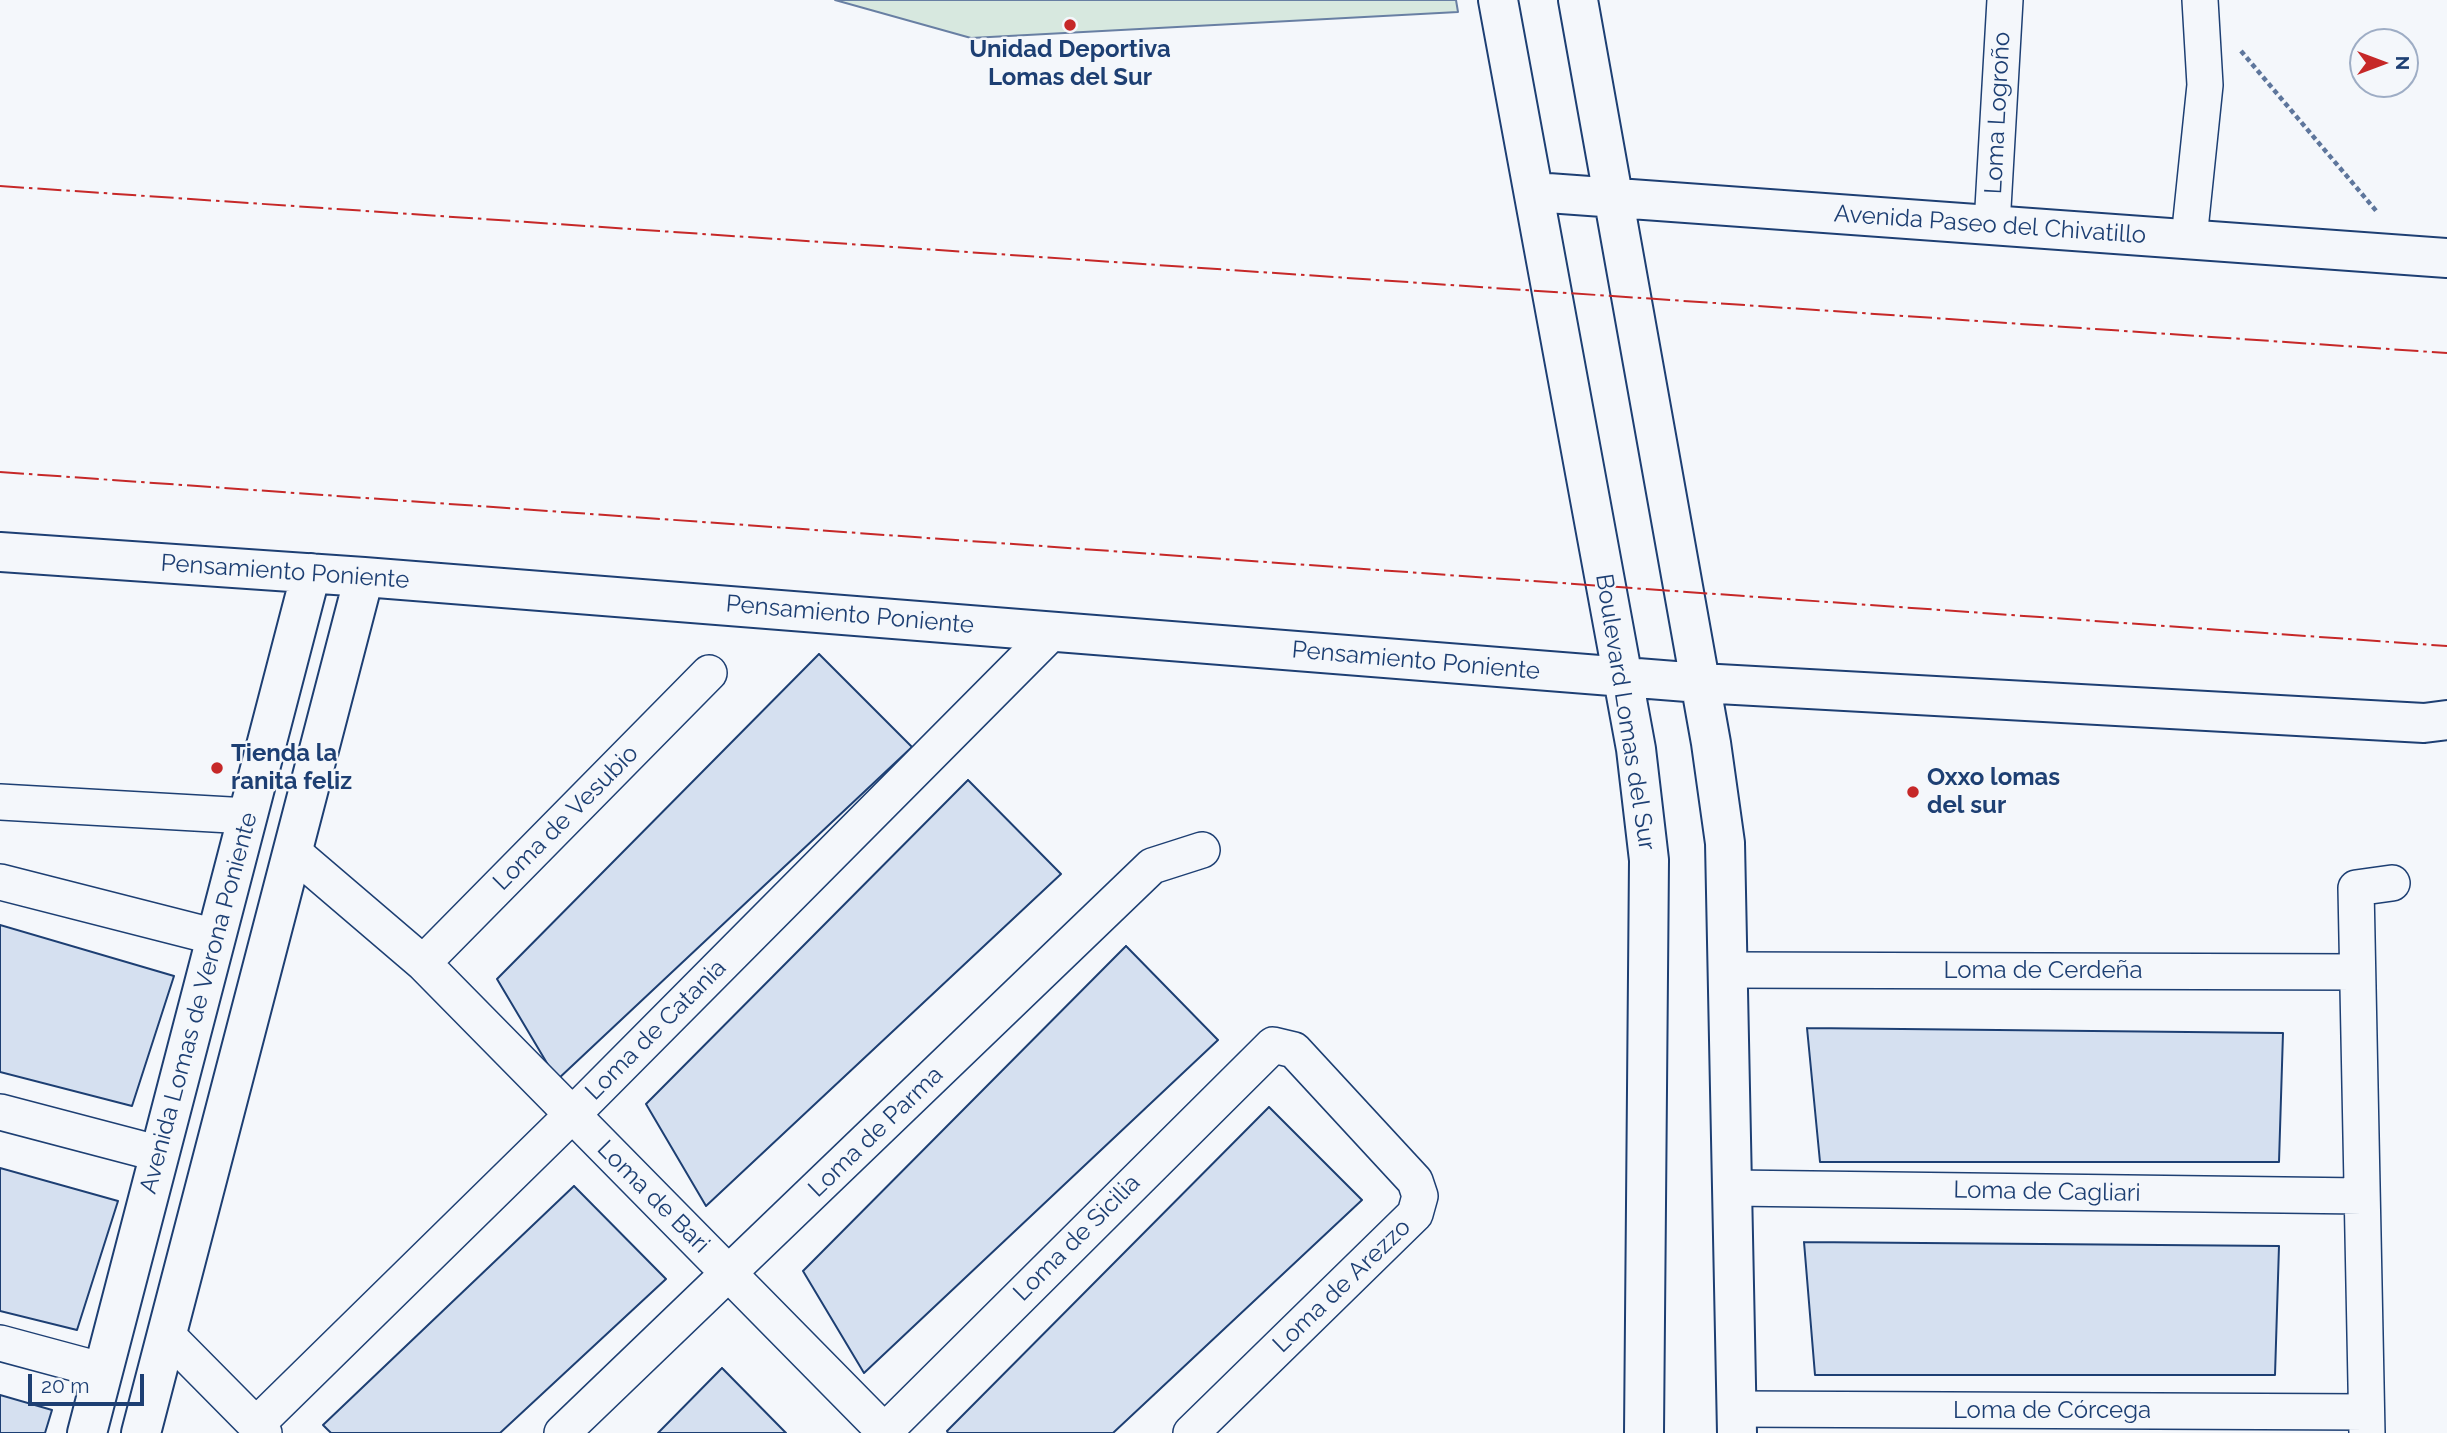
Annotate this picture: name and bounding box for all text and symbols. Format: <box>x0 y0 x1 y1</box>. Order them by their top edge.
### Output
marker: Unidad Deportiva Lomas del Sur <box>1062 17 1078 33</box>
north arrow <box>2349 28 2419 98</box>
street label: Loma Logroño <box>1979 31 2017 195</box>
place label: Unidad Deportiva Lomas del Sur <box>969 36 1171 92</box>
text: N <box>2392 56 2414 70</box>
street label: Avenida Paseo del Chivatillo <box>1833 200 2147 250</box>
street label: Pensamiento Poniente <box>160 549 410 595</box>
street label: Boulevard Lomas del Sur <box>1589 572 1661 852</box>
street label: Pensamiento Poniente <box>725 590 975 640</box>
street label: Pensamiento Poniente <box>1291 636 1541 686</box>
street label: Loma de Vesubio <box>487 739 645 897</box>
place label: Tienda la ranita feliz <box>231 740 352 796</box>
marker: Tienda la ranita feliz <box>209 760 225 776</box>
place label: Oxxo lomas del sur <box>1927 764 2060 820</box>
marker: Oxxo lomas del sur <box>1905 784 1921 800</box>
street label: Avenida Lomas de Verona Poniente <box>134 809 264 1197</box>
street label: Loma de Catania <box>580 954 732 1106</box>
street label: Loma de Cerdeña <box>1943 957 2143 985</box>
street label: Loma de Parma <box>803 1061 949 1203</box>
street label: Loma de Bari <box>591 1135 715 1259</box>
street label: Loma de Sicilia <box>1008 1169 1146 1307</box>
street label: Loma de Cagliari <box>1953 1176 2141 1208</box>
street label: Loma de Arezzo <box>1267 1213 1417 1359</box>
scale bar <box>32 1360 147 1404</box>
text: 20 m <box>41 1373 89 1398</box>
street label: Loma de Córcega <box>1953 1397 2151 1425</box>

